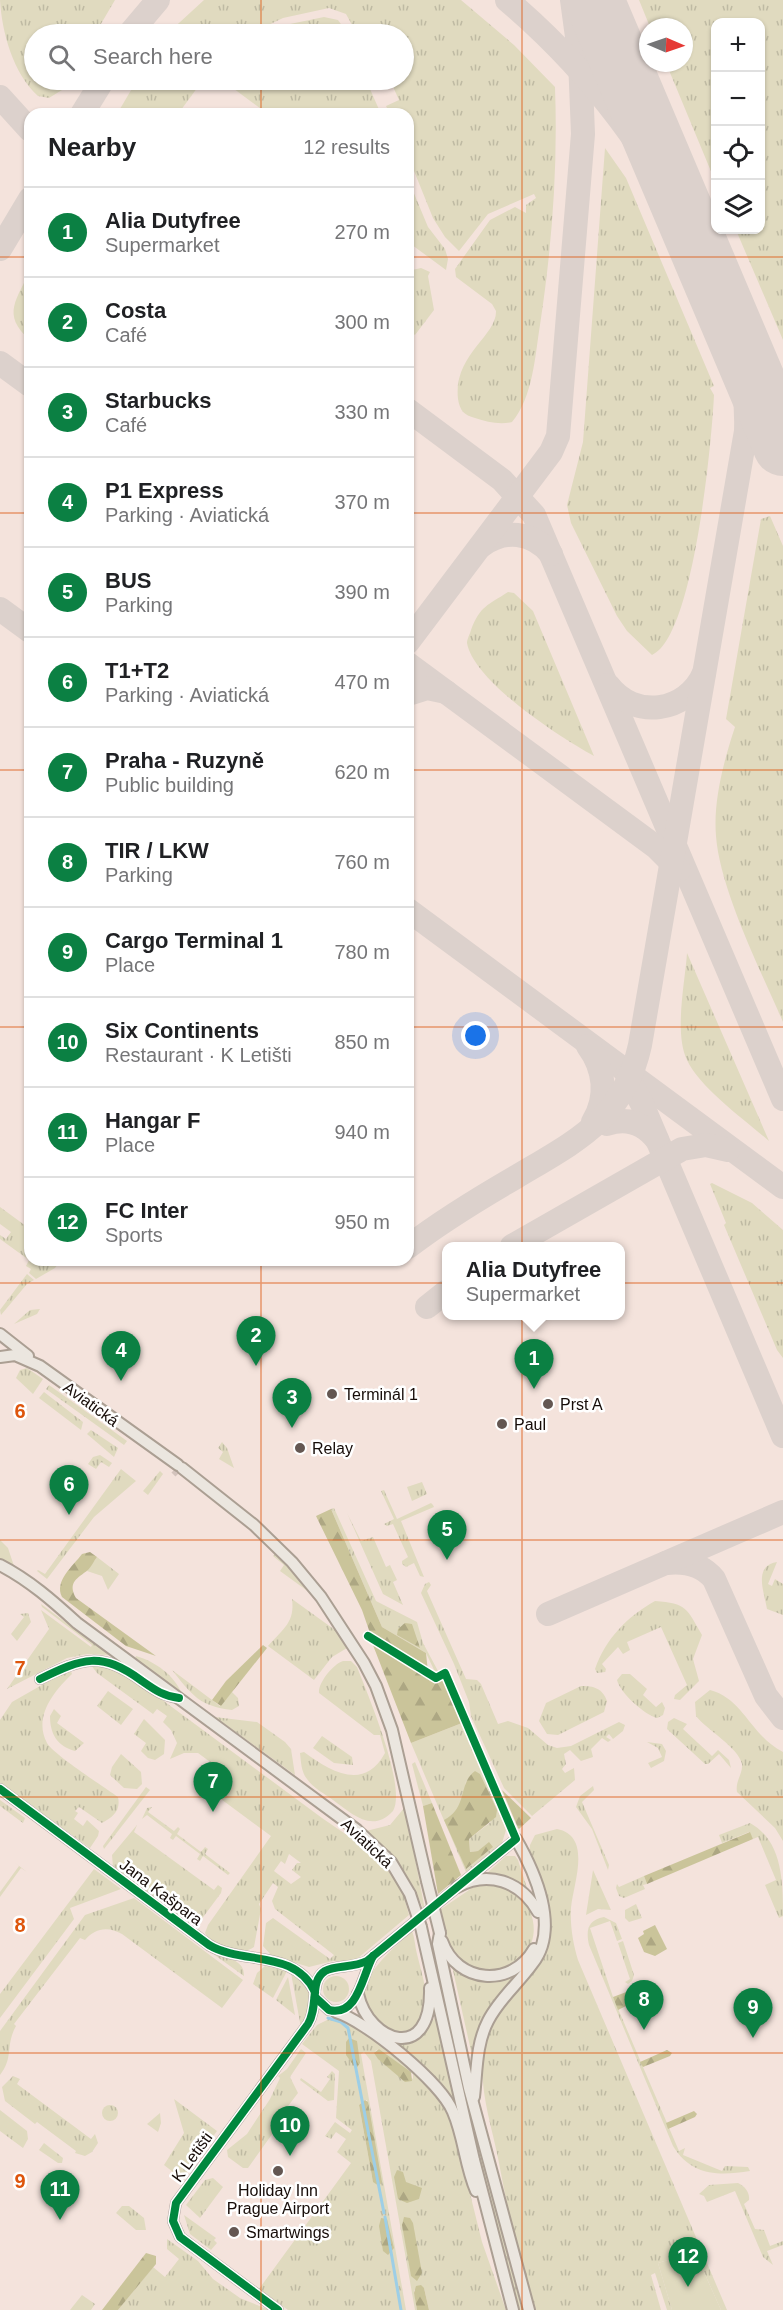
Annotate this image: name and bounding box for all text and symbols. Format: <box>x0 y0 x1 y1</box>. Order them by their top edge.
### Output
north arrow <box>639 18 693 72</box>
map controls <box>711 18 765 234</box>
button: + <box>711 18 765 72</box>
search box <box>24 24 414 90</box>
icon: search <box>45 41 78 74</box>
text: Search here <box>93 44 213 69</box>
button: − <box>711 72 765 126</box>
button: locate <box>711 126 765 180</box>
text: Nearby <box>48 132 136 162</box>
text: 12 results <box>303 136 390 158</box>
button: layers <box>711 180 765 234</box>
text: Alia Dutyfree <box>105 208 241 233</box>
text: 1 <box>62 221 73 243</box>
text: 270 m <box>334 221 390 243</box>
text: Supermarket <box>105 234 220 256</box>
text: Costa <box>105 298 166 323</box>
text: 2 <box>62 311 73 333</box>
text: 300 m <box>334 311 390 333</box>
text: Café <box>105 324 147 346</box>
text: Starbucks <box>105 388 211 413</box>
text: 3 <box>62 401 73 423</box>
text: 330 m <box>334 401 390 423</box>
text: Café <box>105 414 147 436</box>
text: P1 Express <box>105 478 224 503</box>
text: 4 <box>62 491 73 513</box>
text: 370 m <box>334 491 390 513</box>
text: Parking · Aviatická <box>105 504 269 526</box>
text: BUS <box>105 568 151 593</box>
text: 5 <box>62 581 73 603</box>
text: 390 m <box>334 581 390 603</box>
text: Parking <box>105 594 173 616</box>
text: T1+T2 <box>105 658 169 683</box>
text: 6 <box>62 671 73 693</box>
text: 470 m <box>334 671 390 693</box>
text: Parking · Aviatická <box>105 684 269 706</box>
text: Praha - Ruzyně <box>105 748 264 773</box>
text: 7 <box>62 761 73 783</box>
text: 620 m <box>334 761 390 783</box>
text: Public building <box>105 774 234 796</box>
text: TIR / LKW <box>105 838 209 863</box>
text: 8 <box>62 851 73 873</box>
text: 760 m <box>334 851 390 873</box>
text: Parking <box>105 864 173 886</box>
text: Cargo Terminal 1 <box>105 928 283 953</box>
text: 9 <box>62 941 73 963</box>
text: 780 m <box>334 941 390 963</box>
text: Place <box>105 954 155 976</box>
text: Six Continents <box>105 1018 259 1043</box>
your location <box>461 1021 490 1050</box>
text: 10 <box>56 1031 79 1053</box>
text: 850 m <box>334 1031 390 1053</box>
text: Restaurant · K Letišti <box>105 1044 292 1066</box>
text: Hangar F <box>105 1108 200 1133</box>
text: 11 <box>57 1121 78 1143</box>
text: 940 m <box>334 1121 390 1143</box>
text: Place <box>105 1134 155 1156</box>
text: FC Inter <box>105 1198 188 1223</box>
text: 12 <box>56 1211 79 1233</box>
text: 950 m <box>334 1211 390 1233</box>
text: Sports <box>105 1224 163 1246</box>
popup <box>442 1242 625 1320</box>
text: Alia Dutyfree <box>466 1257 601 1282</box>
text: Supermarket <box>466 1283 580 1305</box>
pin: 2 <box>236 1316 276 1366</box>
pin: 4 <box>102 1332 140 1381</box>
pin: 1 <box>514 1340 554 1389</box>
street label: Aviatická <box>60 1378 122 1430</box>
pin: 3 <box>272 1378 312 1428</box>
place label: Terminál 1 <box>344 1386 418 1403</box>
marker: Terminál 1 <box>325 1387 339 1401</box>
place label: Prst A <box>560 1396 603 1413</box>
marker: Prst A <box>541 1397 555 1411</box>
text: 6 <box>14 1400 26 1422</box>
place label: Paul <box>514 1416 546 1433</box>
marker: Paul <box>495 1417 509 1431</box>
place label: Relay <box>312 1440 353 1457</box>
marker: Relay <box>293 1441 307 1455</box>
pin: 6 <box>50 1466 88 1515</box>
pin: 5 <box>428 1510 466 1560</box>
text: 7 <box>14 1657 26 1679</box>
pin: 7 <box>194 1762 232 1812</box>
street label: Aviatická <box>338 1815 396 1871</box>
street label: Jana Kašpara <box>116 1856 206 1929</box>
text: 8 <box>14 1914 26 1936</box>
pin: 8 <box>624 1980 664 2030</box>
pin: 9 <box>734 1988 772 2038</box>
pin: 10 <box>270 2106 310 2156</box>
street label: K Letišti <box>168 2129 216 2185</box>
marker: Holiday Inn Prague Airport <box>271 2164 285 2178</box>
text: 9 <box>14 2170 26 2192</box>
pin: 11 <box>40 2170 80 2220</box>
place label: Holiday Inn Prague Airport <box>227 2182 330 2217</box>
place label: Smartwings <box>246 2224 330 2241</box>
marker: Smartwings <box>227 2225 241 2239</box>
pin: 12 <box>668 2238 708 2287</box>

